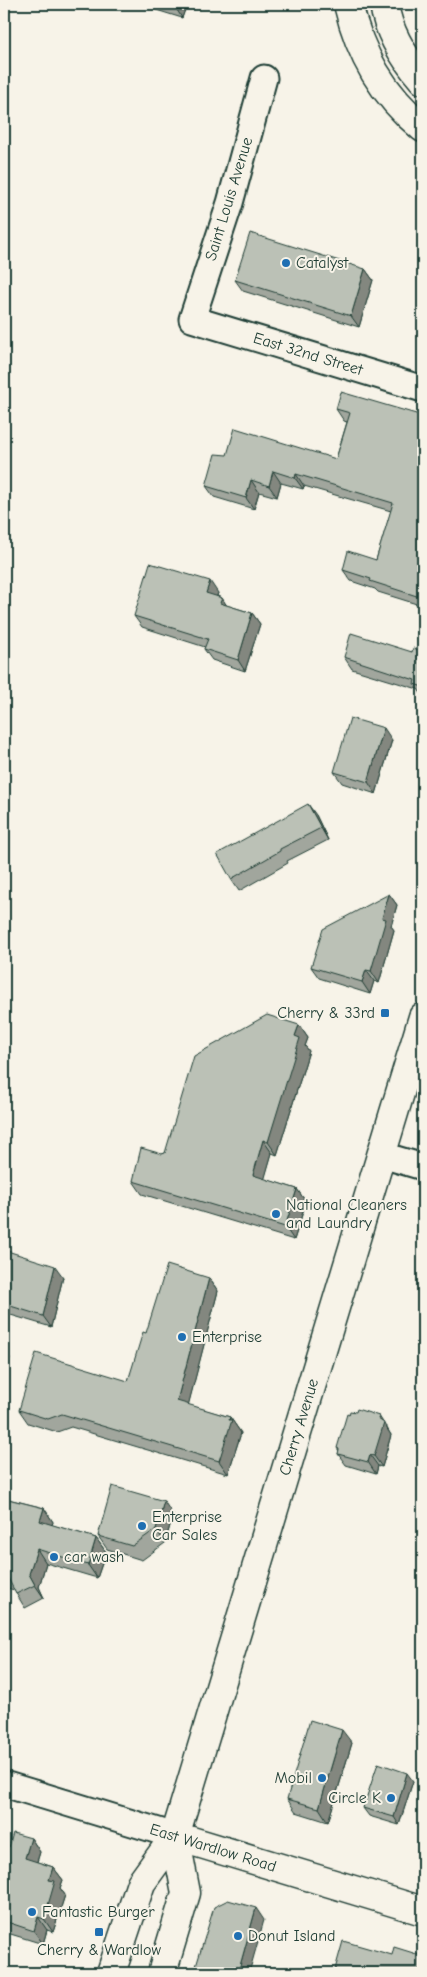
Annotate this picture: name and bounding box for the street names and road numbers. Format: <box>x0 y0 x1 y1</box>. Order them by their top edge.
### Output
street label: Saint Louis Avenue <box>202 135 256 263</box>
street label: East 32nd Street <box>251 329 365 379</box>
street label: Cherry Avenue <box>276 1376 322 1478</box>
street label: East Wardlow Road <box>148 1820 278 1876</box>

